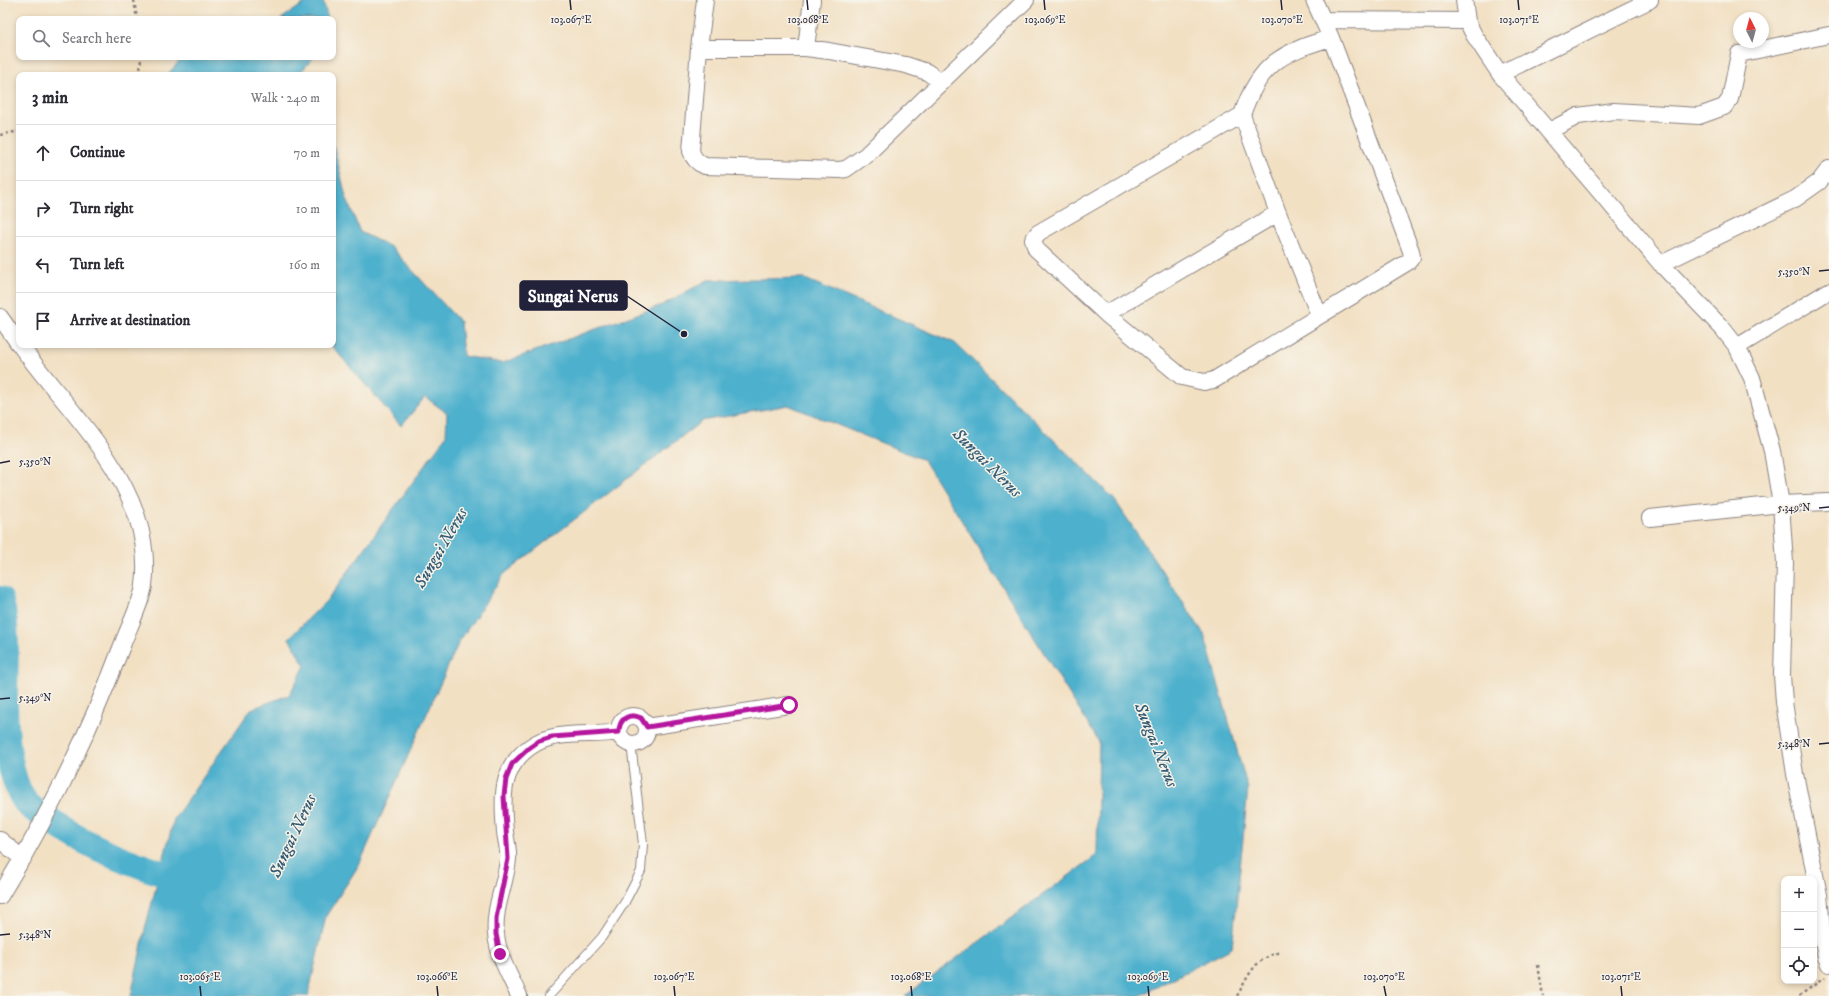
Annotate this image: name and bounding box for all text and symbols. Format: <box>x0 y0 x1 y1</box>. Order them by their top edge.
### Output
north arrow <box>1733 12 1769 48</box>
text: 103.067°E <box>550 14 592 26</box>
text: 103.068°E <box>788 14 829 26</box>
text: 103.069°E <box>1025 14 1065 26</box>
text: 103.070°E <box>1261 14 1303 26</box>
text: 103.071°E <box>1499 14 1539 26</box>
search box <box>16 16 336 60</box>
icon: search <box>30 27 52 49</box>
text: Search here <box>62 29 131 48</box>
text: 3 min <box>32 87 68 109</box>
text: Walk · 240 m <box>251 90 320 106</box>
icon: ahead <box>32 142 54 164</box>
text: Continue <box>70 143 125 162</box>
text: 70 m <box>294 145 320 161</box>
icon: right <box>32 198 54 220</box>
text: Turn right <box>70 199 133 218</box>
text: 10 m <box>296 201 320 217</box>
icon: left <box>32 254 54 276</box>
text: Turn left <box>70 255 124 274</box>
text: 160 m <box>289 257 320 273</box>
text: 5.350°N <box>1778 266 1810 278</box>
callout: Sungai Nerus <box>520 281 627 310</box>
text: Sungai Nerus <box>528 286 619 308</box>
icon: arrive <box>32 310 54 332</box>
text: Arrive at destination <box>70 311 190 330</box>
water label: Sungai Nerus <box>947 423 1027 503</box>
text: 5.350°N <box>19 456 51 468</box>
text: 5.349°N <box>1778 502 1810 514</box>
water label: Sungai Nerus <box>409 503 473 593</box>
text: 5.349°N <box>19 692 51 704</box>
route start <box>780 696 798 714</box>
water label: Sungai Nerus <box>1129 698 1183 791</box>
text: 5.348°N <box>1778 738 1810 750</box>
water label: Sungai Nerus <box>264 790 322 882</box>
map controls <box>1781 876 1817 984</box>
button: + <box>1781 876 1817 912</box>
button: − <box>1781 912 1817 948</box>
text: 5.348°N <box>19 929 51 941</box>
route end <box>491 945 509 963</box>
button: locate <box>1781 948 1817 984</box>
text: 103.065°E <box>180 971 220 983</box>
text: 103.066°E <box>416 971 458 983</box>
text: 103.067°E <box>653 971 695 983</box>
text: 103.068°E <box>891 971 932 983</box>
text: 103.069°E <box>1128 971 1168 983</box>
text: 103.070°E <box>1363 971 1405 983</box>
text: 103.071°E <box>1601 971 1641 983</box>

